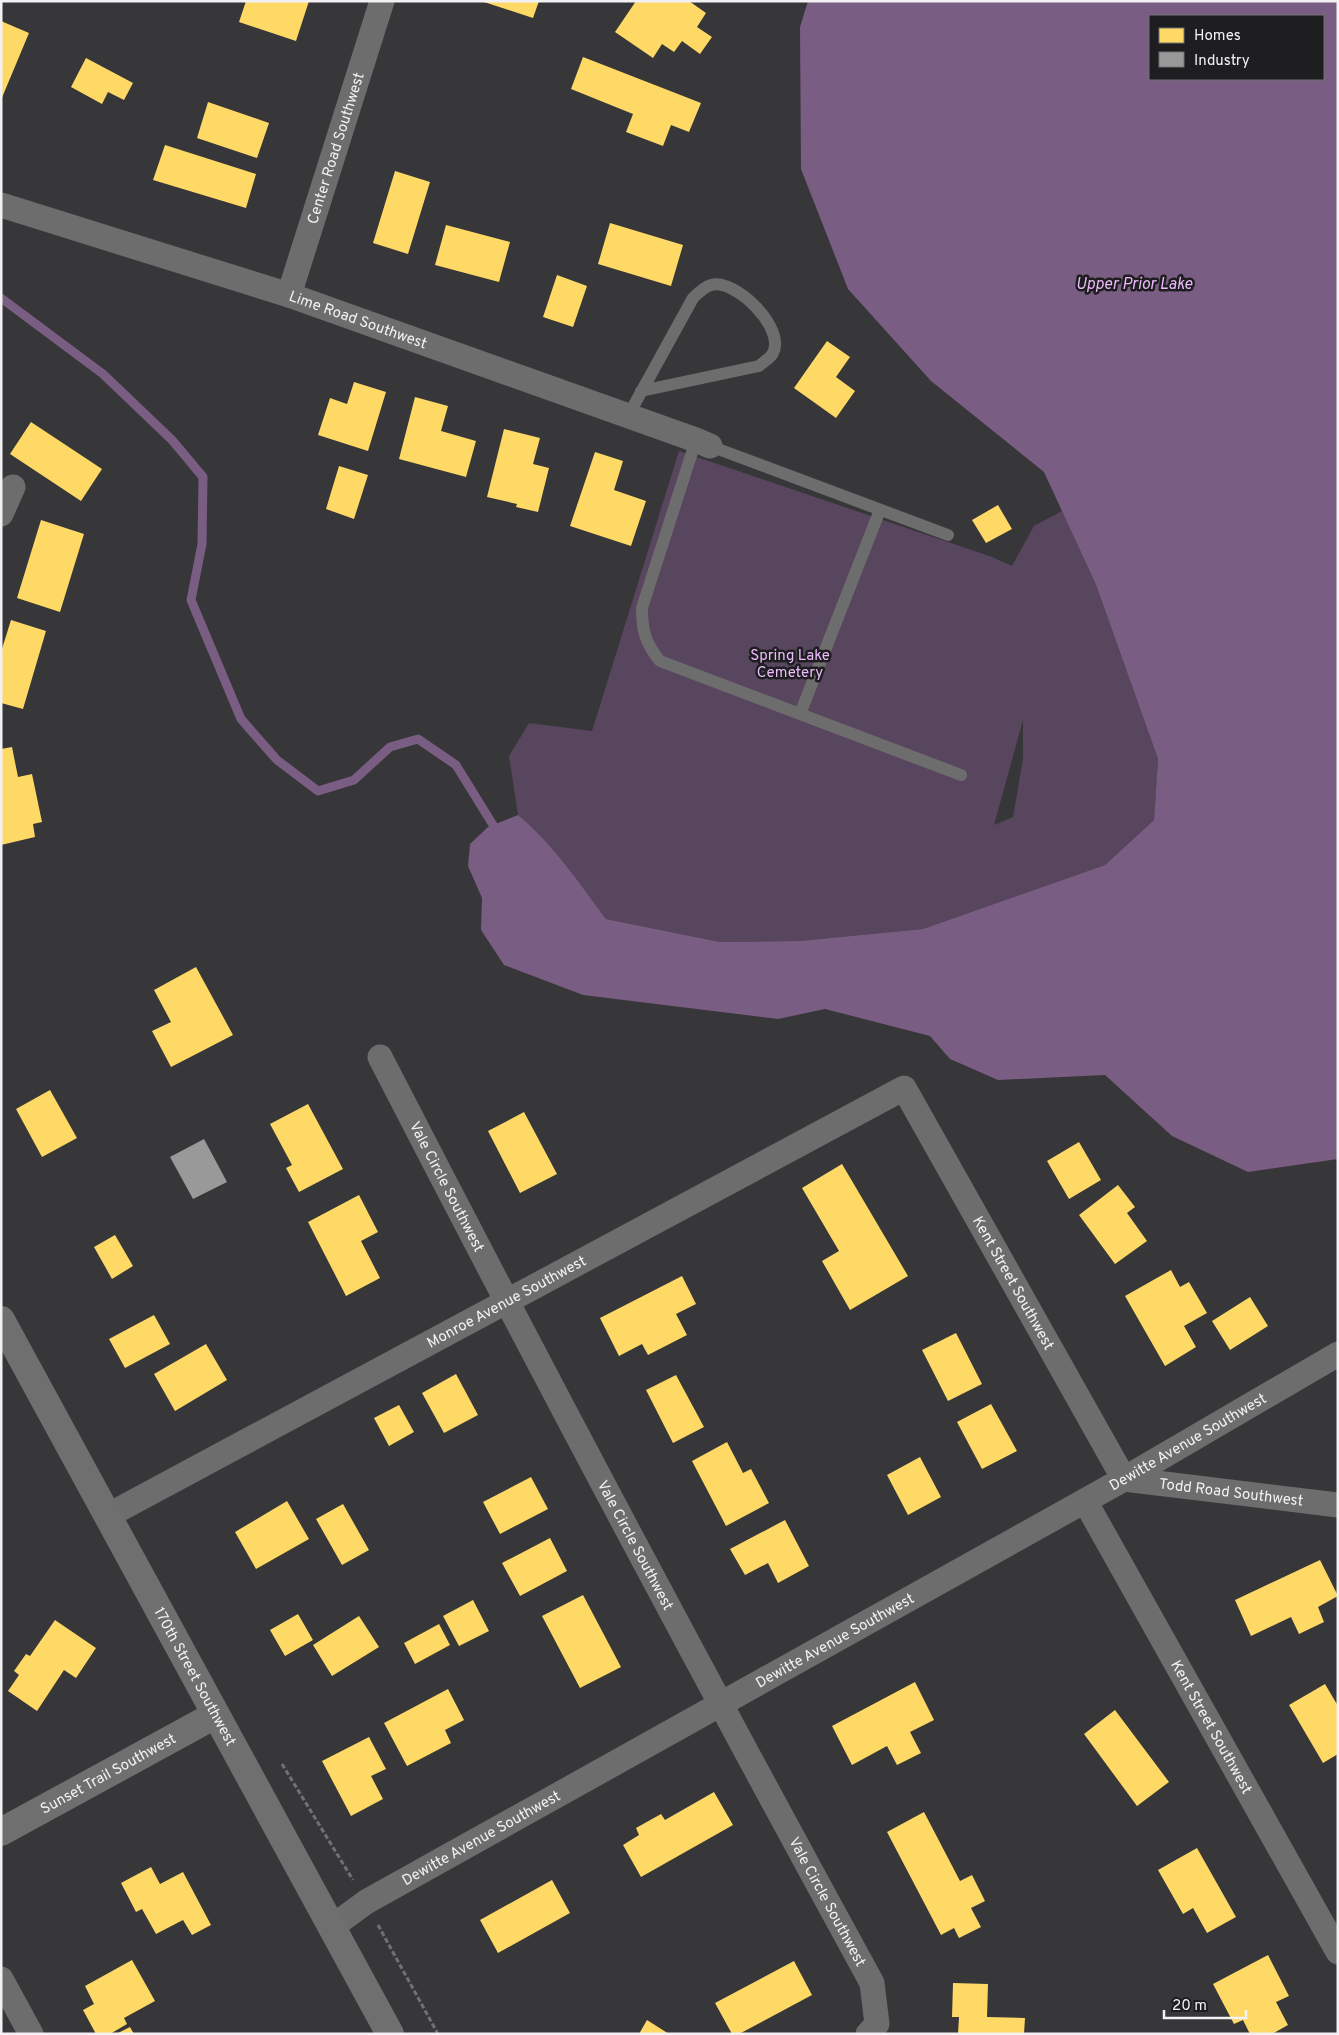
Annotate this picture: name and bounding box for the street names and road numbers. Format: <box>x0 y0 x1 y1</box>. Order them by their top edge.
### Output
street label: Center Road Southwest <box>304 70 370 227</box>
street label: Lime Road Southwest <box>286 288 429 354</box>
street label: Vale Circle Southwest <box>404 1119 488 1256</box>
street label: Kent Street Southwest <box>967 1213 1057 1354</box>
street label: Monroe Avenue Southwest <box>424 1252 590 1353</box>
street label: Dewitte Avenue Southwest <box>1107 1390 1270 1496</box>
street label: Todd Road Southwest <box>1158 1475 1304 1512</box>
street label: Vale Circle Southwest <box>592 1478 677 1614</box>
street label: Dewitte Avenue Southwest <box>753 1590 918 1694</box>
street label: 170th Street Southwest <box>148 1605 239 1750</box>
street label: Kent Street Southwest <box>1165 1657 1255 1798</box>
street label: Sunset Trail Southwest <box>38 1730 180 1820</box>
street label: Dewitte Avenue Southwest <box>399 1787 564 1891</box>
street label: Vale Circle Southwest <box>783 1834 869 1970</box>

